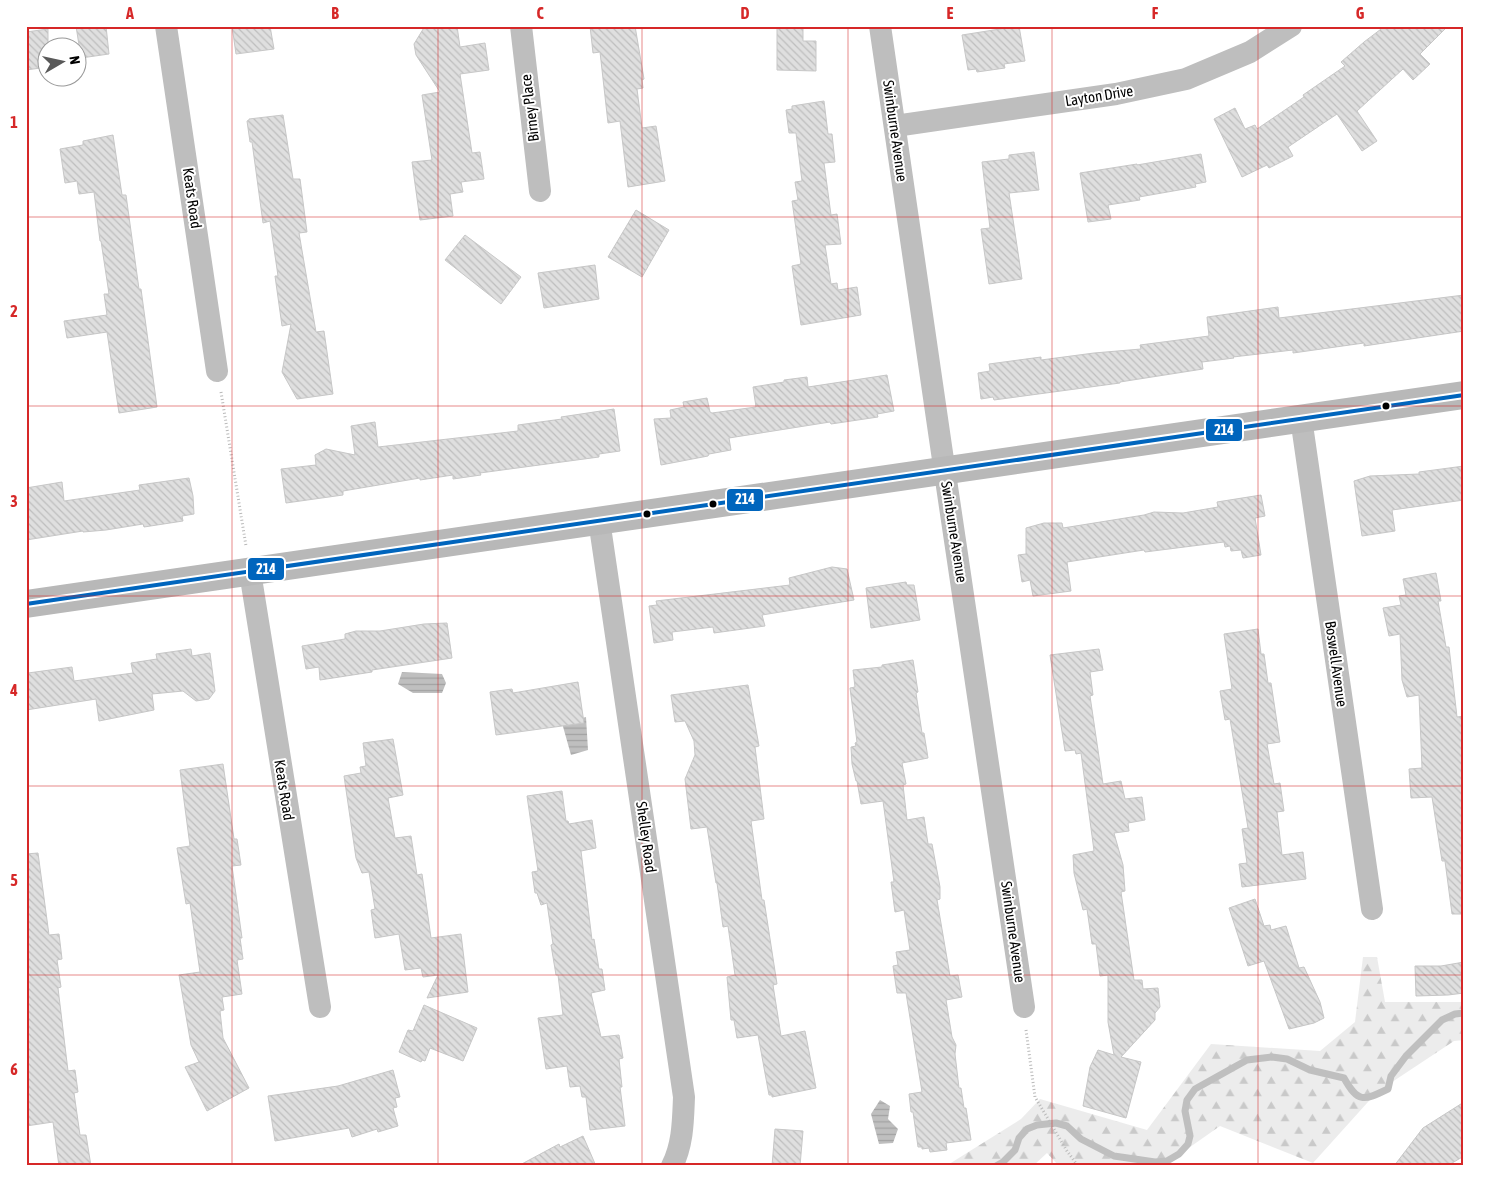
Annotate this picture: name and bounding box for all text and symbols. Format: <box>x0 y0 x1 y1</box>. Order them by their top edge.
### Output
text: A <box>125 4 134 22</box>
text: B <box>331 4 339 22</box>
text: C <box>536 4 544 22</box>
text: D <box>741 4 750 22</box>
text: E <box>947 4 954 22</box>
text: F <box>1152 4 1159 22</box>
text: G <box>1356 4 1365 22</box>
north arrow <box>38 38 88 88</box>
text: N <box>66 55 83 65</box>
street label: Birney Place <box>517 73 542 143</box>
street label: Swinburne Avenue <box>880 79 911 183</box>
street label: Layton Drive <box>1064 82 1134 109</box>
text: 1 <box>10 113 18 131</box>
street label: Keats Road <box>180 166 205 229</box>
text: 2 <box>10 302 18 320</box>
unlabelled marker <box>1381 401 1391 411</box>
line badge: 214 <box>1205 418 1243 442</box>
text: 214 <box>1214 422 1234 438</box>
street label: Swinburne Avenue <box>938 480 971 584</box>
line badge: 214 <box>726 488 764 512</box>
text: 214 <box>735 491 755 507</box>
text: 3 <box>10 492 18 510</box>
unlabelled marker <box>708 499 718 509</box>
unlabelled marker <box>642 509 652 519</box>
line badge: 214 <box>247 557 285 581</box>
text: 214 <box>256 561 276 577</box>
street label: Boswell Avenue <box>1322 620 1351 708</box>
text: 4 <box>9 681 18 699</box>
street label: Keats Road <box>271 758 298 821</box>
street label: Shelley Road <box>633 800 660 874</box>
text: 5 <box>10 871 18 889</box>
street label: Swinburne Avenue <box>998 880 1029 984</box>
text: 6 <box>10 1060 18 1078</box>

